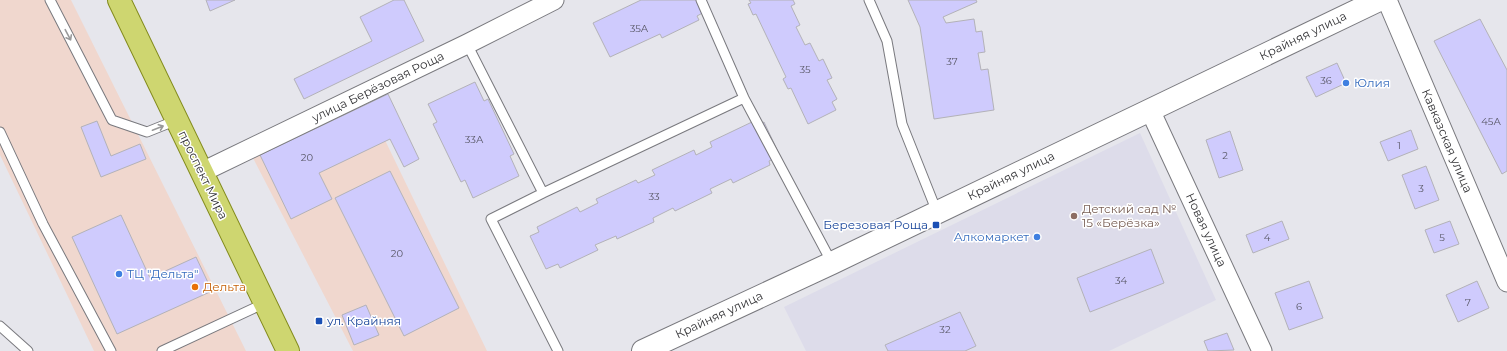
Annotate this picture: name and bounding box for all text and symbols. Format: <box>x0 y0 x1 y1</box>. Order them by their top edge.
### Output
street label: Крайняя улица <box>1257 8 1349 63</box>
house number: 35А <box>630 22 649 35</box>
one-way arrow <box>65 28 72 40</box>
street label: улица Берёзовая Роща <box>308 48 446 126</box>
house number: 37 <box>946 55 958 68</box>
house number: 35 <box>799 63 811 76</box>
house number: 36 <box>1320 74 1332 87</box>
place label: Юлия <box>1354 75 1390 90</box>
marker: Юлия <box>1341 78 1351 88</box>
street label: Кавказская улица <box>1419 87 1476 195</box>
house number: 45А <box>1481 115 1501 128</box>
one-way arrow <box>151 123 163 131</box>
street label: проспект Мира <box>175 128 231 222</box>
house number: 33А <box>465 133 484 146</box>
house number: 1 <box>1397 139 1401 152</box>
street label: Крайняя улица <box>965 148 1057 203</box>
house number: 2 <box>1222 149 1228 162</box>
house number: 20 <box>301 151 314 164</box>
house number: 3 <box>1418 182 1424 195</box>
house number: 33 <box>648 190 660 203</box>
street label: Новая улица <box>1183 191 1230 269</box>
place label: Детский сад № 15 «Берёзка» <box>1082 201 1176 230</box>
marker: Детский сад № 15 «Берёзка» <box>1069 211 1079 221</box>
place label: Березовая Роща <box>823 217 928 232</box>
marker: Березовая Роща <box>931 220 941 230</box>
place label: Алкомаркет <box>954 229 1029 244</box>
house number: 4 <box>1264 231 1271 244</box>
house number: 5 <box>1439 231 1445 244</box>
marker: Алкомаркет <box>1032 232 1042 242</box>
house number: 20 <box>391 247 404 260</box>
place label: ТЦ "Дельта" <box>127 266 199 281</box>
marker: ТЦ "Дельта" <box>114 269 124 279</box>
house number: 34 <box>1115 274 1128 287</box>
place label: Дельта <box>203 279 246 294</box>
marker: Дельта <box>190 282 200 292</box>
street label: Крайняя улица <box>673 288 765 341</box>
house number: 7 <box>1465 296 1471 309</box>
house number: 6 <box>1296 300 1302 313</box>
place label: ул. Крайняя <box>326 313 401 328</box>
marker: ул. Крайняя <box>314 316 324 326</box>
house number: 32 <box>939 323 951 336</box>

